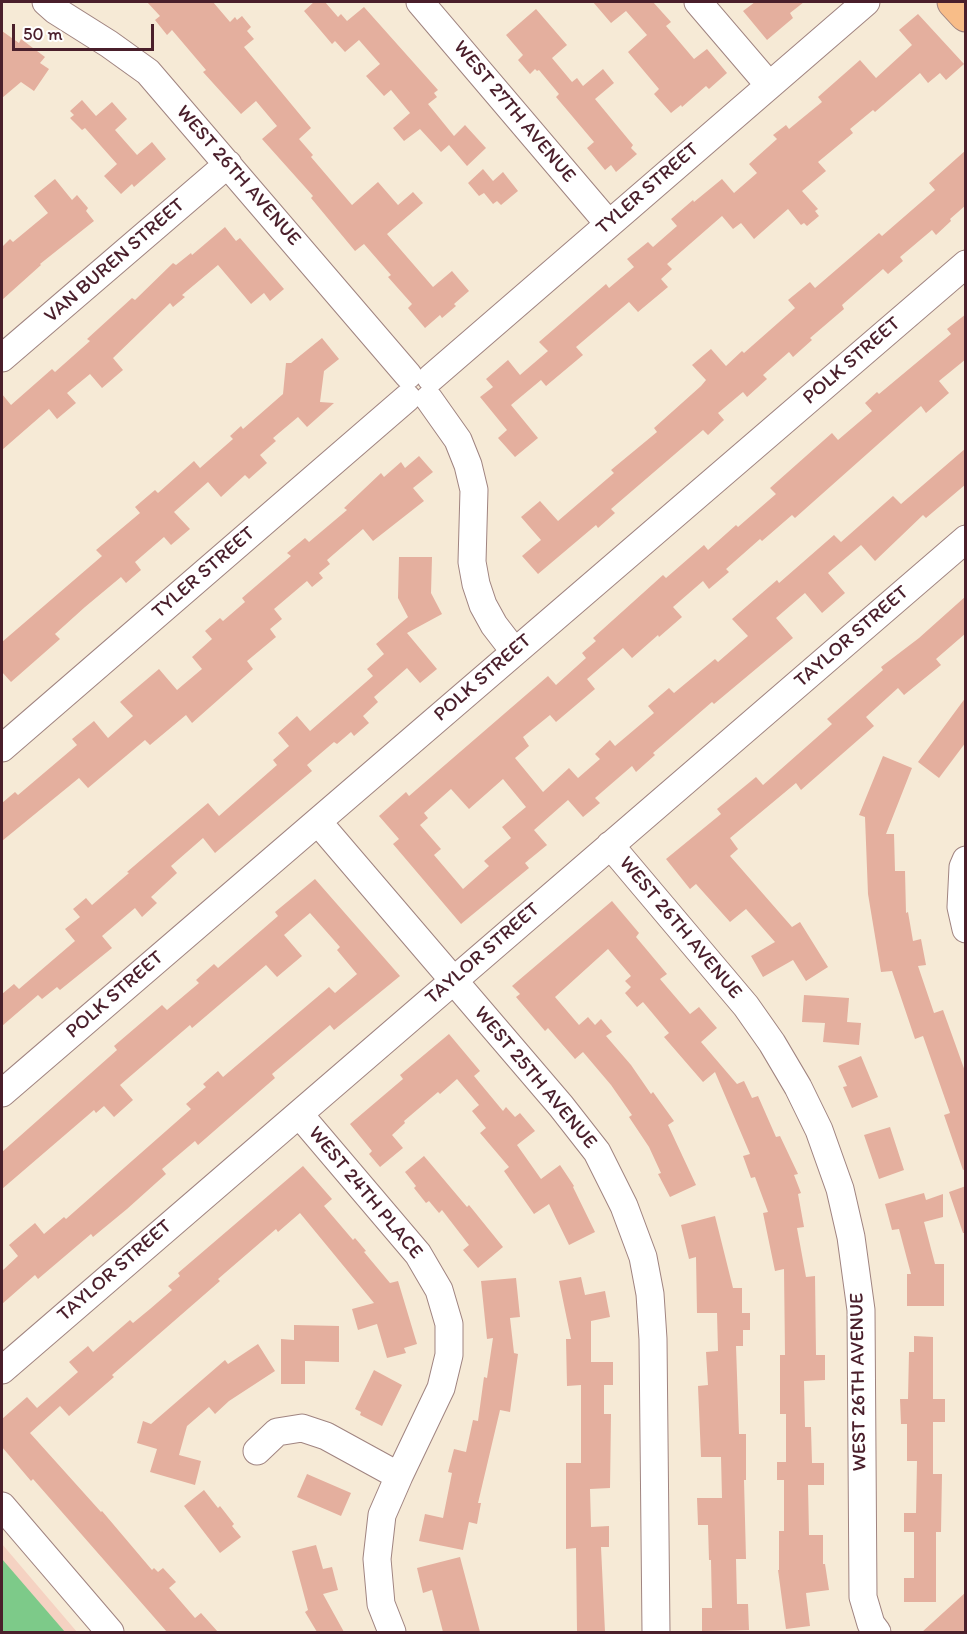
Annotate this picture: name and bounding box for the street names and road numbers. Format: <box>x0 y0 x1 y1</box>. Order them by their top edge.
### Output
street label: WEST 27TH AVENUE <box>448 36 580 188</box>
street label: WEST 26TH AVENUE <box>170 101 306 251</box>
street label: TYLER STREET <box>592 138 704 240</box>
street label: VAN BUREN STREET <box>40 194 190 328</box>
street label: POLK STREET <box>798 312 906 410</box>
street label: TYLER STREET <box>148 522 260 624</box>
street label: TAYLOR STREET <box>790 581 914 693</box>
street label: POLK STREET <box>429 629 537 727</box>
street label: WEST 26TH AVENUE <box>613 852 747 1004</box>
street label: TAYLOR STREET <box>421 898 545 1010</box>
street label: POLK STREET <box>61 946 169 1044</box>
street label: WEST 25TH AVENUE <box>468 1002 602 1154</box>
street label: WEST 24TH PLACE <box>303 1122 427 1264</box>
street label: TAYLOR STREET <box>53 1215 177 1327</box>
street label: WEST 26TH AVENUE <box>845 1292 873 1472</box>

